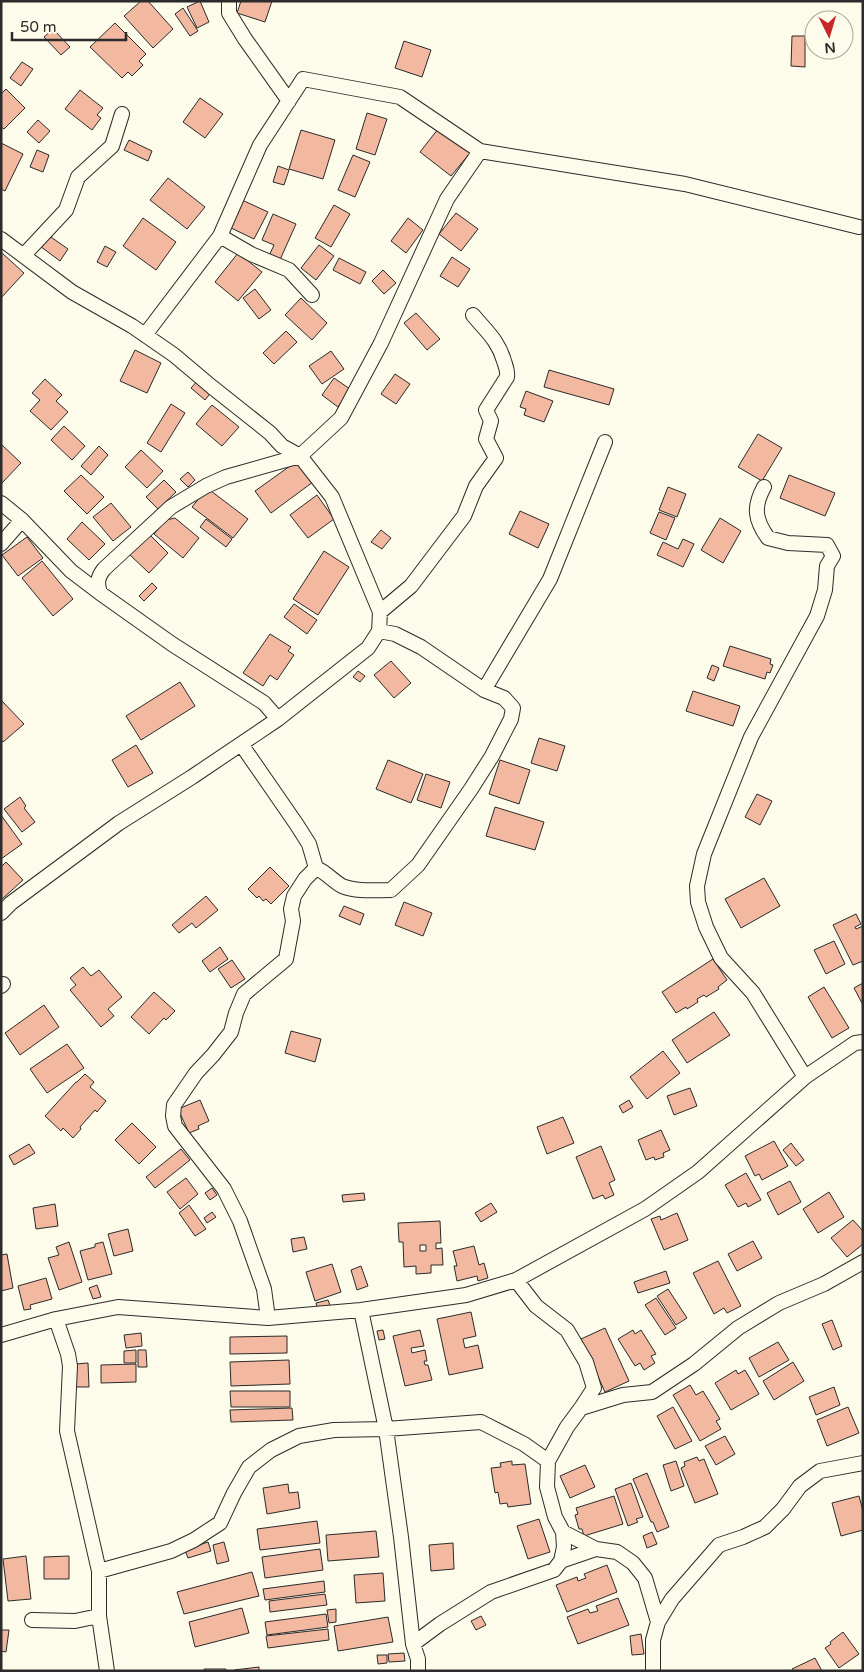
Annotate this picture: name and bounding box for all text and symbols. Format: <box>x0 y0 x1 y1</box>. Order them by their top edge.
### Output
scale bar <box>12 10 126 42</box>
north arrow <box>804 10 854 60</box>
text: 50 m <box>20 18 57 36</box>
text: N <box>824 38 836 56</box>

